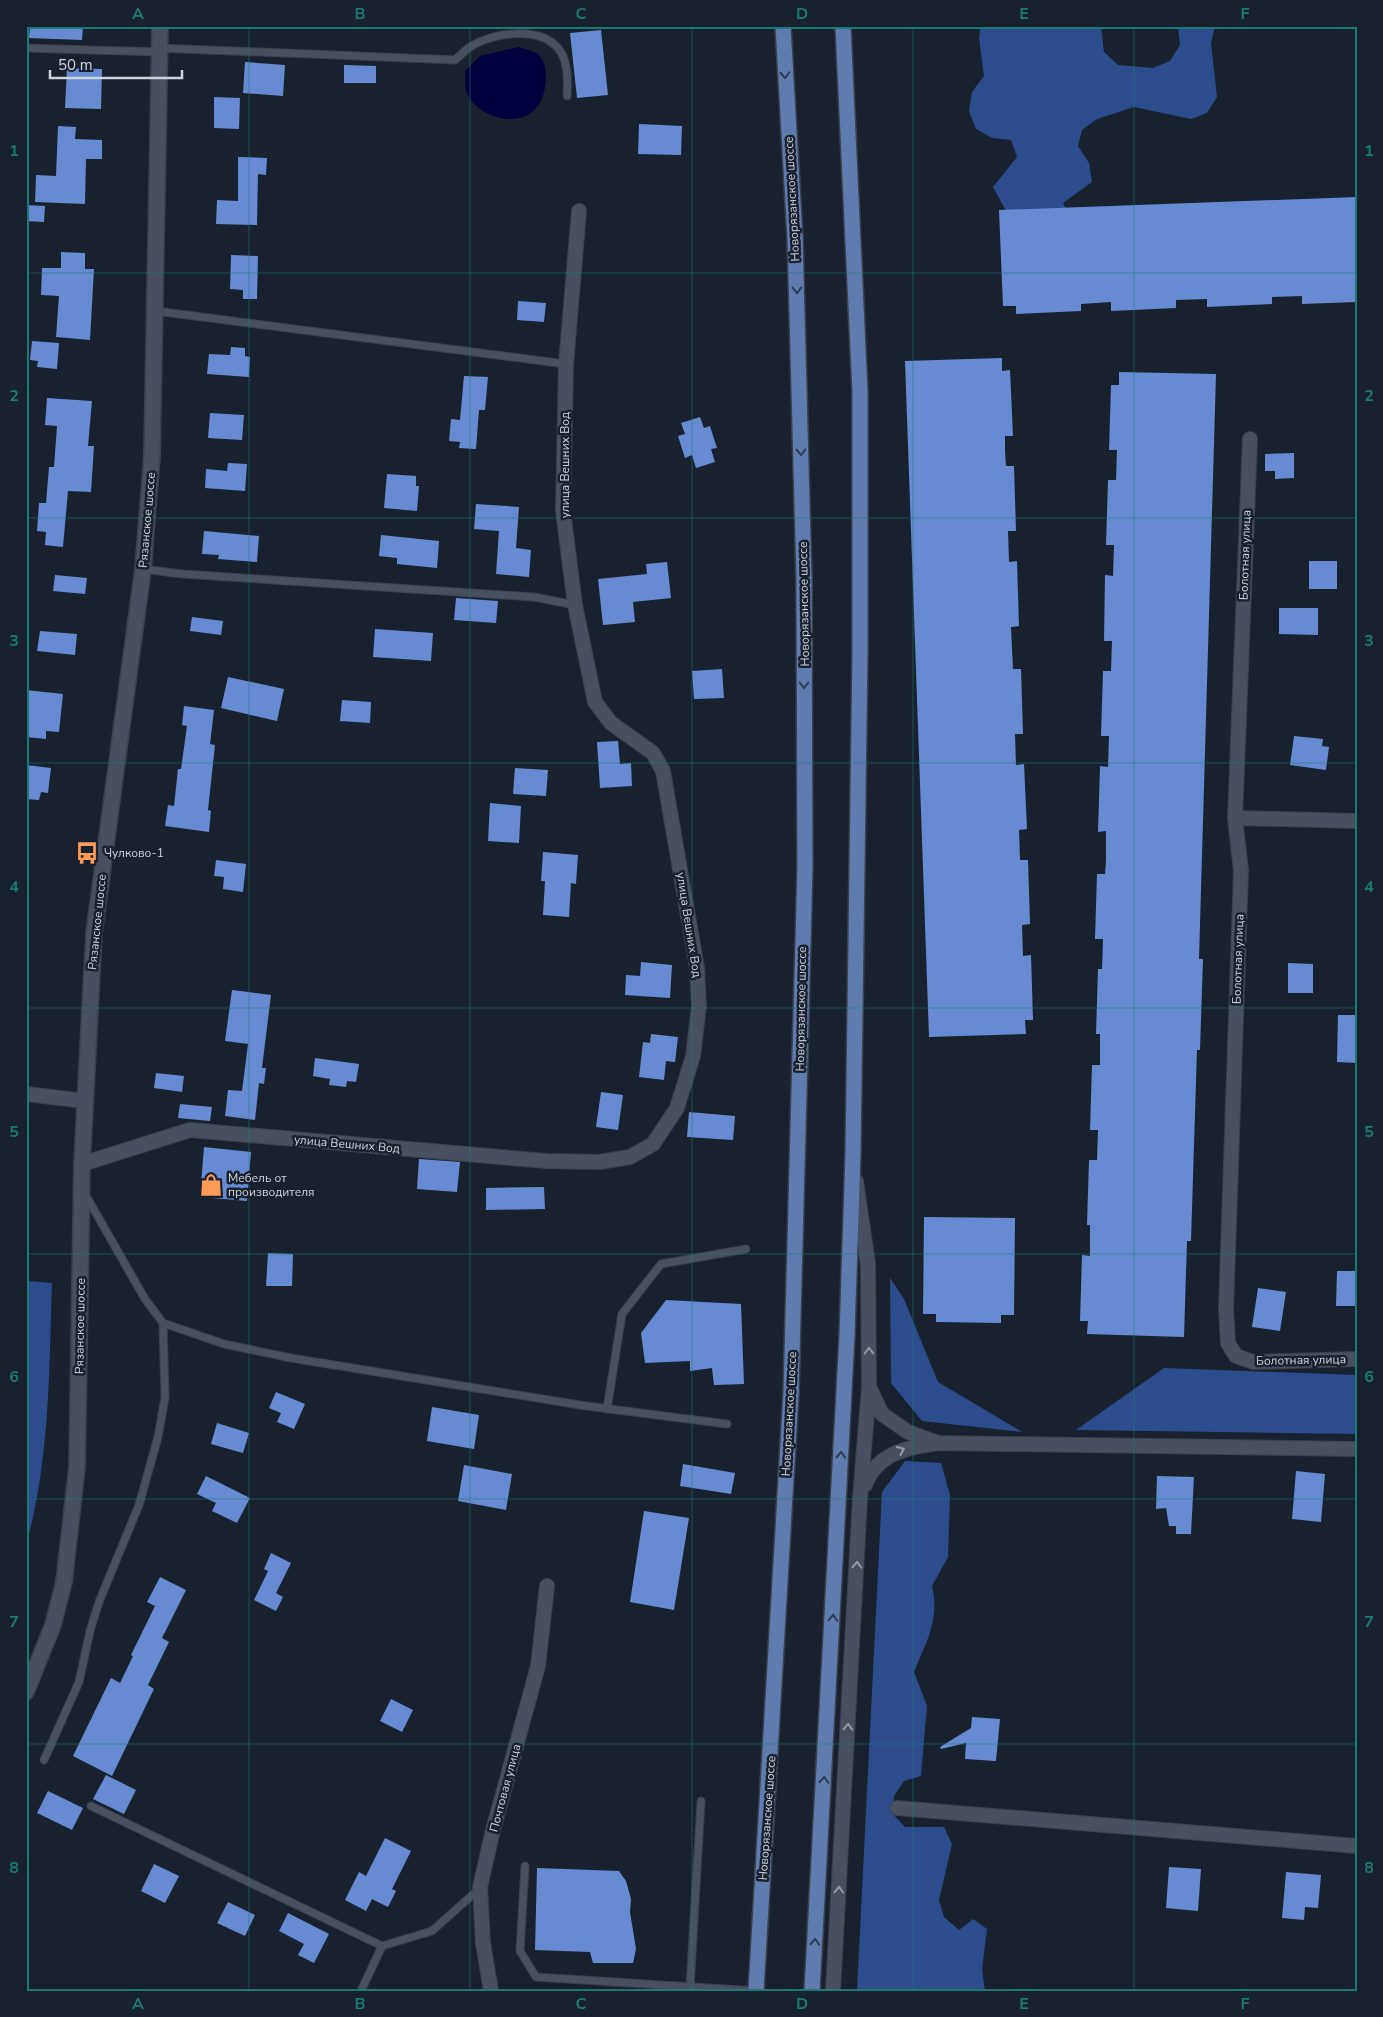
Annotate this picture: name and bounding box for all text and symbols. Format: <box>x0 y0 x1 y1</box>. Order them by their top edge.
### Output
text: A <box>132 3 144 25</box>
text: B <box>354 3 366 25</box>
text: C <box>576 3 587 25</box>
text: D <box>796 3 808 25</box>
text: E <box>1019 3 1029 25</box>
text: F <box>1241 3 1250 25</box>
scale bar <box>50 48 182 80</box>
text: 50 m <box>58 55 93 75</box>
one-way arrow <box>780 71 791 79</box>
street label: Новорязанское шоссе <box>781 136 803 262</box>
text: 1 <box>9 140 19 162</box>
text: 1 <box>1364 140 1374 162</box>
one-way arrow <box>791 286 802 294</box>
text: 2 <box>9 385 19 407</box>
text: 2 <box>1364 385 1374 407</box>
street label: улица Вешних Вод <box>557 412 573 518</box>
one-way arrow <box>795 448 806 456</box>
street label: Рязанское шоссе <box>135 471 159 569</box>
street label: Болотная улица <box>1235 510 1255 600</box>
street label: Новорязанское шоссе <box>795 541 813 667</box>
text: 3 <box>9 630 19 652</box>
text: 3 <box>1364 630 1374 652</box>
one-way arrow <box>799 681 809 689</box>
bus stop icon: Чулково-1 <box>74 840 100 866</box>
place label: Чулково-1 <box>104 845 164 861</box>
street label: улица Вешних Вод <box>673 871 705 979</box>
street label: Рязанское шоссе <box>84 873 110 971</box>
text: 4 <box>9 876 19 898</box>
text: 4 <box>1364 876 1374 898</box>
street label: Болотная улица <box>1228 914 1248 1004</box>
street label: Новорязанское шоссе <box>792 946 810 1072</box>
text: 5 <box>9 1121 19 1143</box>
text: 5 <box>1364 1121 1374 1143</box>
street label: улица Вешних Вод <box>293 1131 401 1157</box>
place label: Мебель от производителя <box>228 1170 315 1200</box>
shop icon: Мебель от производителя <box>198 1172 224 1198</box>
street label: Рязанское шоссе <box>71 1278 89 1374</box>
one-way arrow <box>864 1346 874 1354</box>
street label: Новорязанское шоссе <box>778 1351 800 1477</box>
street label: Болотная улица <box>1256 1351 1346 1369</box>
text: 6 <box>9 1366 19 1388</box>
text: 6 <box>1364 1366 1374 1388</box>
one-way arrow <box>896 1446 905 1457</box>
one-way arrow <box>835 1451 846 1459</box>
one-way arrow <box>851 1561 862 1569</box>
text: 7 <box>9 1611 19 1633</box>
text: 7 <box>1364 1611 1374 1633</box>
one-way arrow <box>827 1613 838 1621</box>
one-way arrow <box>842 1723 853 1731</box>
street label: Почтовая улица <box>486 1742 524 1834</box>
street label: Новорязанское шоссе <box>755 1755 779 1881</box>
one-way arrow <box>819 1776 830 1784</box>
text: 8 <box>9 1857 19 1879</box>
text: 8 <box>1364 1857 1374 1879</box>
one-way arrow <box>833 1885 844 1893</box>
one-way arrow <box>810 1938 821 1946</box>
text: A <box>132 1993 144 2015</box>
text: B <box>354 1993 366 2015</box>
text: C <box>576 1993 587 2015</box>
text: D <box>796 1993 808 2015</box>
text: E <box>1019 1993 1029 2015</box>
text: F <box>1241 1993 1250 2015</box>

